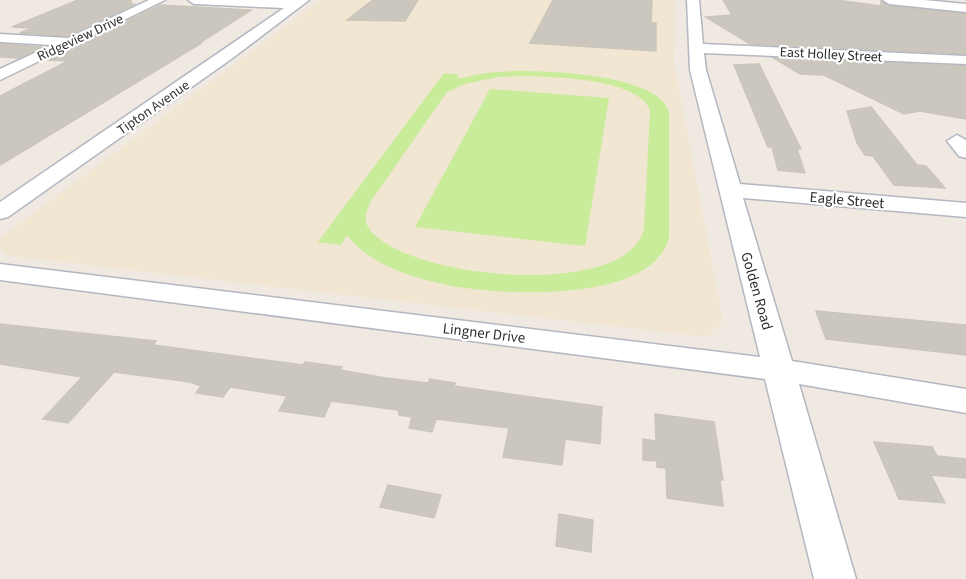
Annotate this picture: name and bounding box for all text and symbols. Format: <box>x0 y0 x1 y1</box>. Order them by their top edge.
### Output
street label: Ridgeview Drive <box>34 9 127 67</box>
street label: East Holley Street <box>779 42 883 68</box>
street label: Tipton Avenue <box>113 75 194 140</box>
street label: Eagle Street <box>809 187 885 214</box>
street label: Golden Road <box>735 250 778 333</box>
street label: Lingner Drive <box>441 318 526 349</box>

